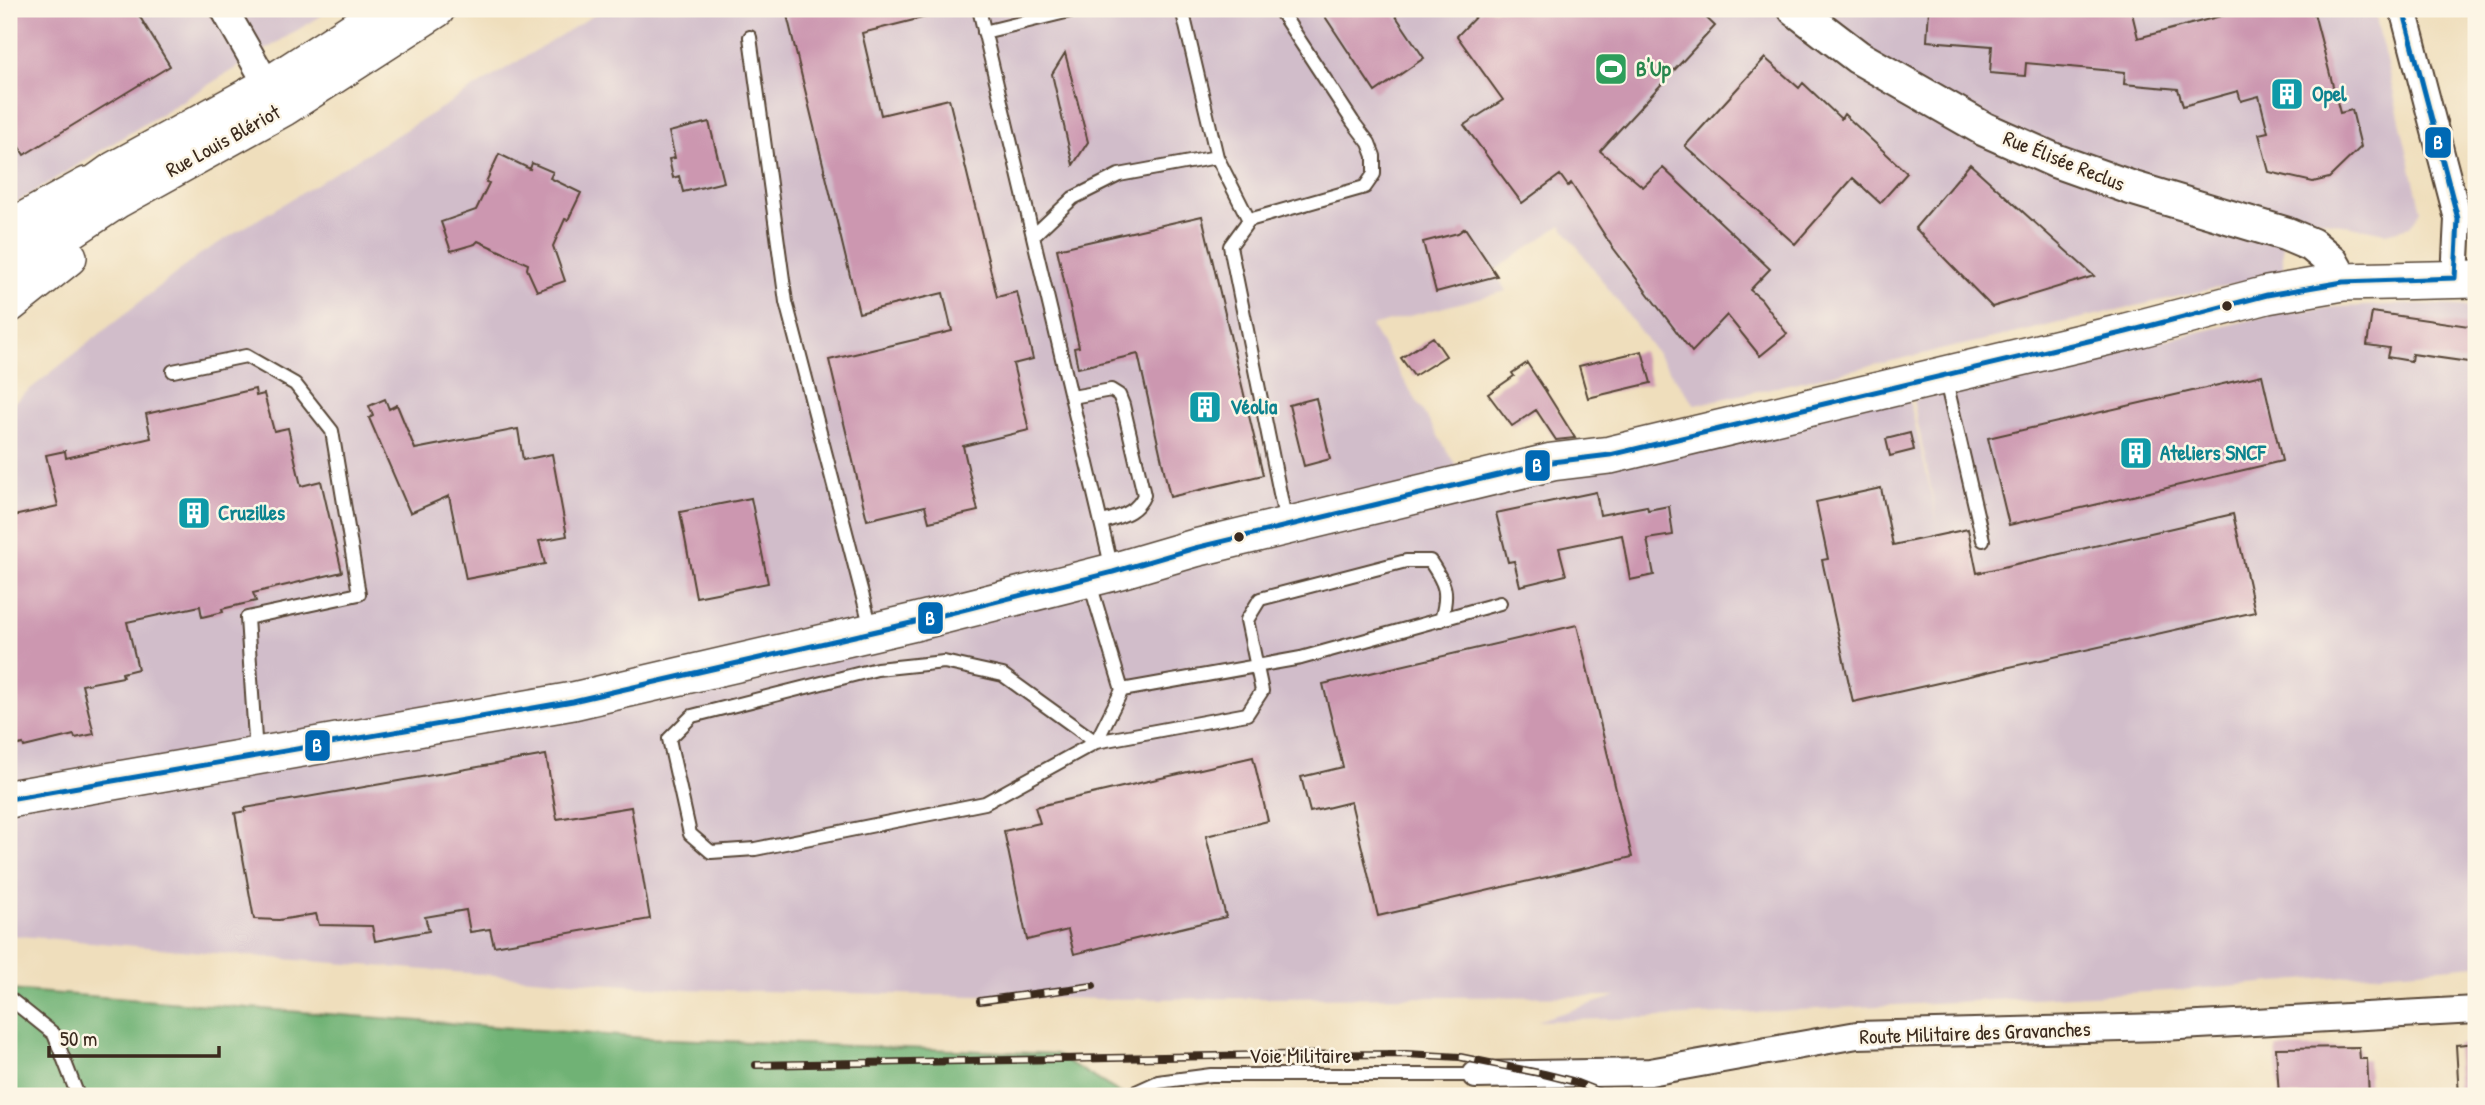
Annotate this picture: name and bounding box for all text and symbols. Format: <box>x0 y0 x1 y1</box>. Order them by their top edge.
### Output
sports icon: B'Up <box>1592 50 1630 88</box>
place label: B'Up <box>1636 54 1672 84</box>
building icon: Opel <box>2268 75 2306 113</box>
place label: Opel <box>2312 79 2347 109</box>
street label: Rue Louis Blériot <box>160 97 286 184</box>
street label: Rue Élisée Reclus <box>1999 123 2129 198</box>
line badge: B <box>2424 126 2452 159</box>
text: B <box>2433 129 2443 155</box>
unlabelled marker <box>2220 299 2234 313</box>
building icon: Véolia <box>1186 388 1224 426</box>
place label: Véolia <box>1230 392 1278 421</box>
building icon: Ateliers SNCF <box>2117 434 2155 472</box>
place label: Ateliers SNCF <box>2160 438 2267 467</box>
line badge: B <box>1524 449 1551 482</box>
text: B <box>1532 452 1542 478</box>
building icon: Cruzilles <box>175 494 213 532</box>
place label: Cruzilles <box>218 498 285 527</box>
unlabelled marker <box>1232 530 1246 544</box>
line badge: B <box>917 601 944 635</box>
text: B <box>925 605 935 631</box>
line badge: B <box>304 729 331 762</box>
text: B <box>312 732 322 758</box>
scale bar <box>49 1014 219 1058</box>
street label: Route Militaire des Gravanches <box>1859 1014 2091 1051</box>
text: 50 m <box>60 1024 97 1053</box>
street label: Voie Militaire <box>1249 1041 1351 1070</box>

